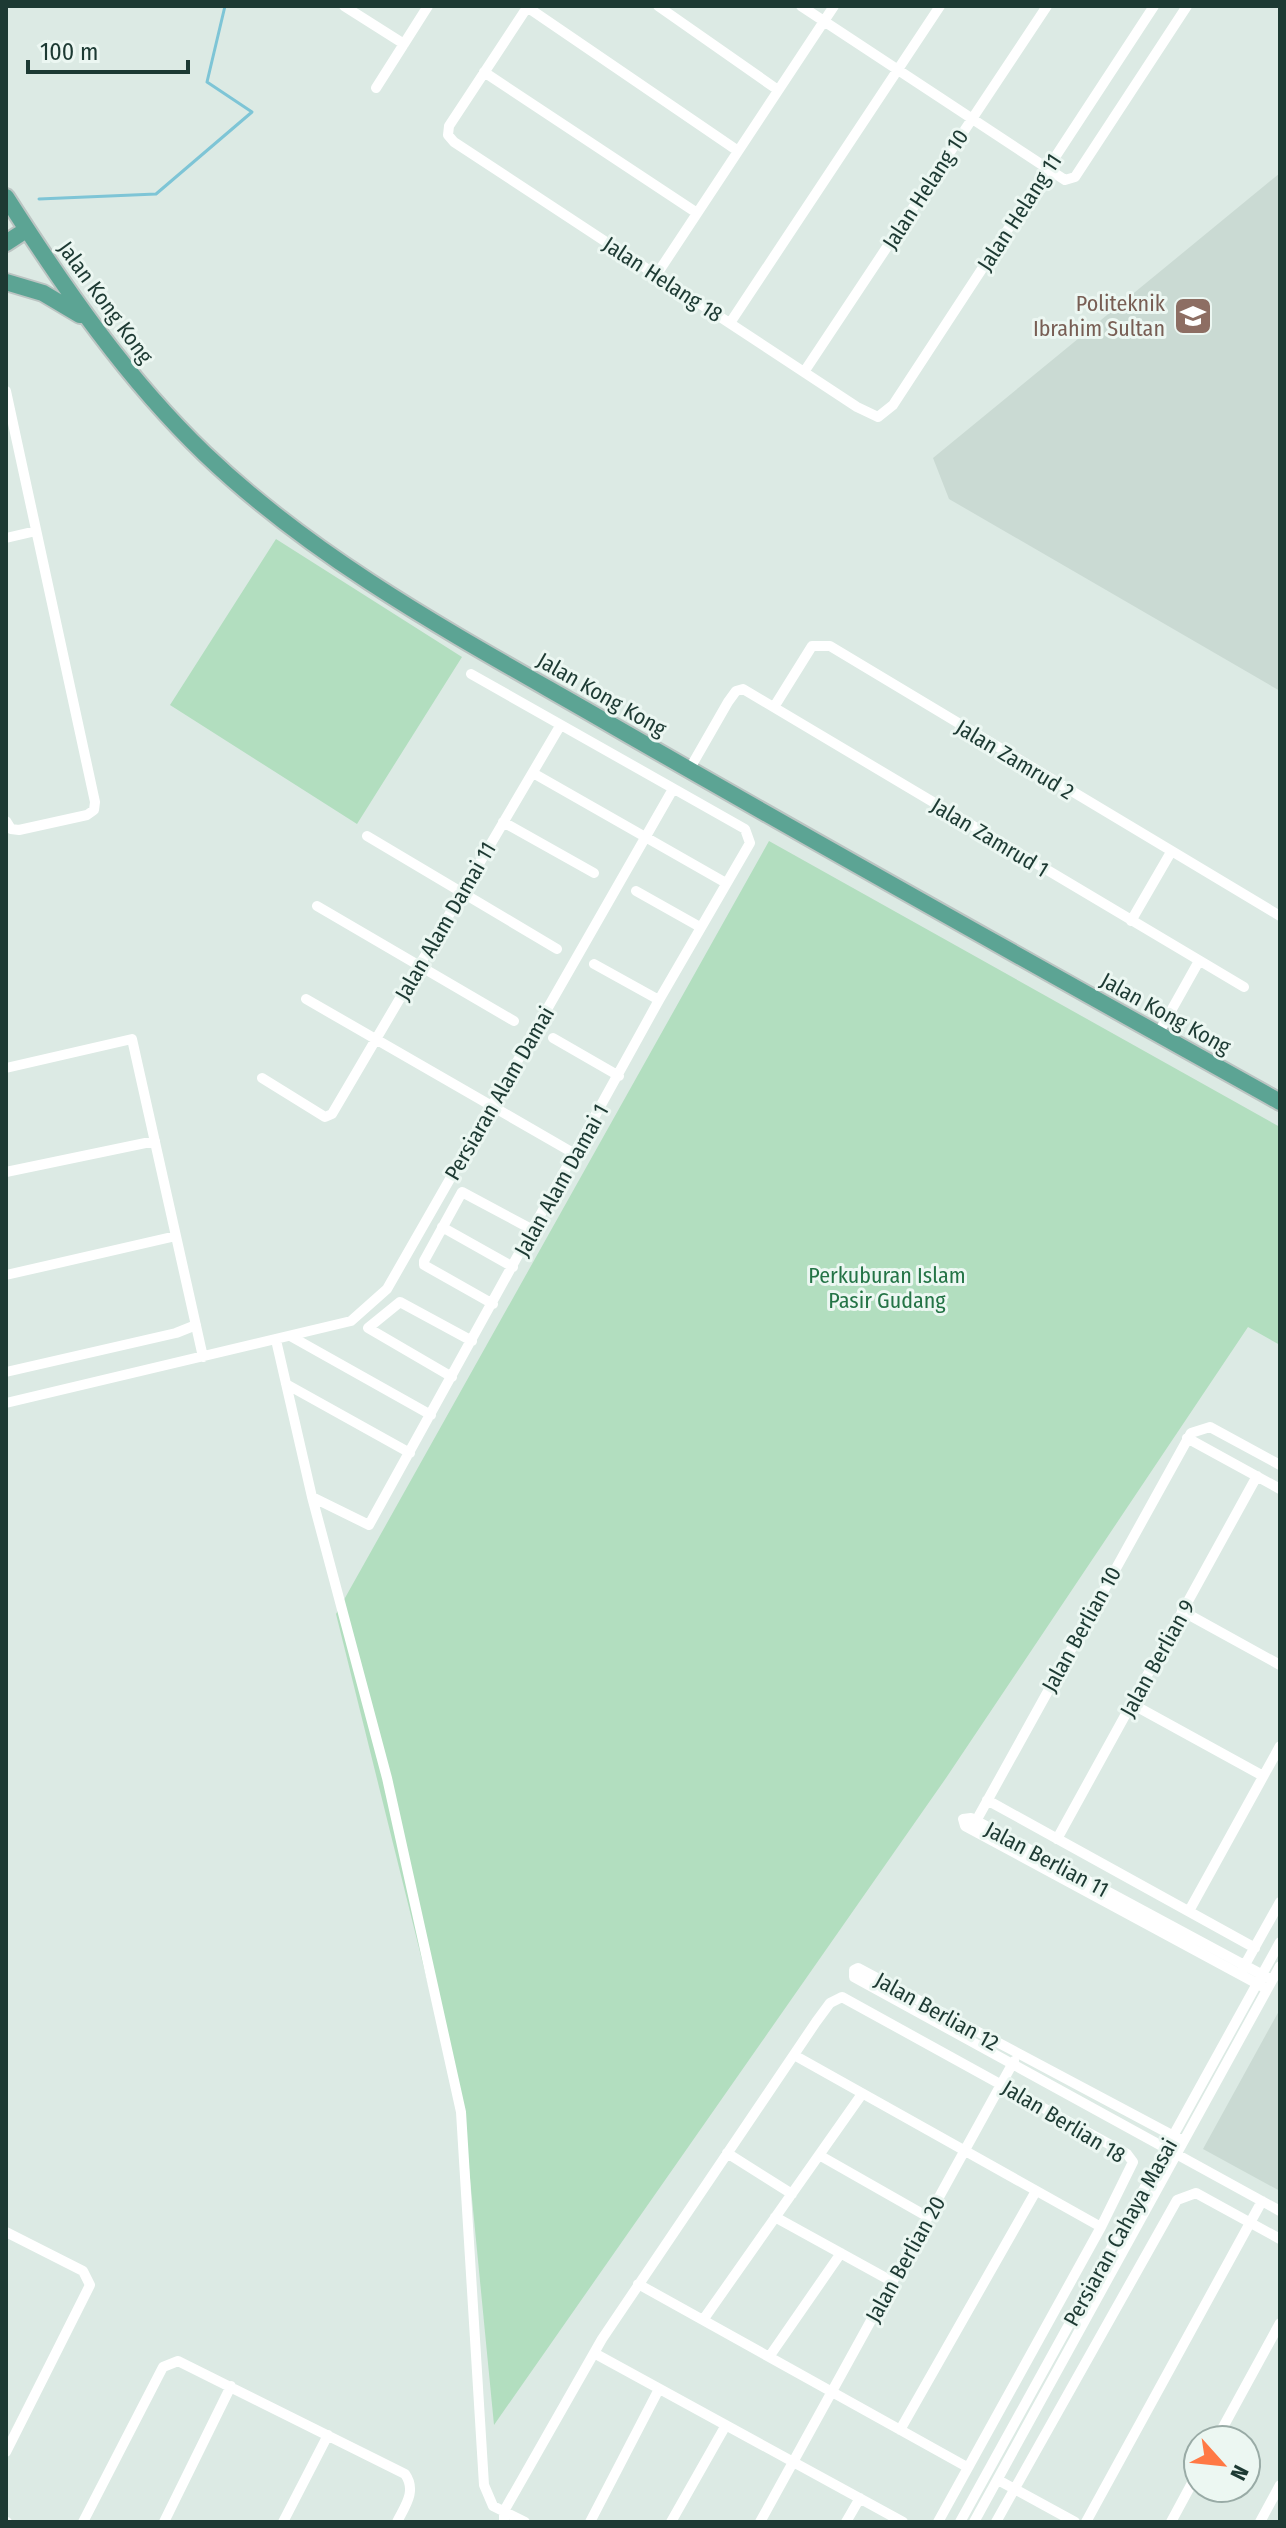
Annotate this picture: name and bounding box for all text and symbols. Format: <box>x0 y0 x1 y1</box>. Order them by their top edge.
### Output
scale bar <box>28 24 188 74</box>
text: 100 m <box>40 38 98 66</box>
street label: Jalan Helang 10 <box>877 124 974 254</box>
street label: Jalan Helang 11 <box>971 149 1067 276</box>
street label: Jalan Helang 18 <box>598 231 728 328</box>
street label: Jalan Kong Kong <box>52 236 159 369</box>
place label: Politeknik Ibrahim Sultan <box>1033 290 1166 342</box>
school or university icon: Politeknik Ibrahim Sultan <box>1172 295 1214 337</box>
street label: Jalan Kong Kong <box>532 647 672 743</box>
street label: Jalan Zamrud 2 <box>951 713 1079 805</box>
street label: Jalan Zamrud 1 <box>926 792 1053 883</box>
street label: Jalan Alam Damai 11 <box>389 837 502 1005</box>
street label: Jalan Kong Kong <box>1096 967 1236 1061</box>
street label: Persiaran Alam Damai <box>439 1002 560 1185</box>
street label: Jalan Alam Damai 1 <box>508 1099 615 1261</box>
park label: Perkuburan Islam Pasir Gudang <box>808 1262 966 1314</box>
street label: Jalan Berlian 10 <box>1036 1562 1127 1697</box>
street label: Jalan Berlian 9 <box>1114 1595 1201 1722</box>
street label: Jalan Berlian 11 <box>980 1816 1113 1903</box>
street label: Jalan Berlian 12 <box>870 1966 1003 2057</box>
street label: Jalan Berlian 18 <box>997 2074 1130 2169</box>
street label: Persiaran Cahaya Masai <box>1058 2134 1183 2331</box>
street label: Jalan Berlian 20 <box>860 2191 951 2327</box>
north arrow <box>1182 2424 1262 2504</box>
text: N <box>1224 2461 1254 2485</box>

